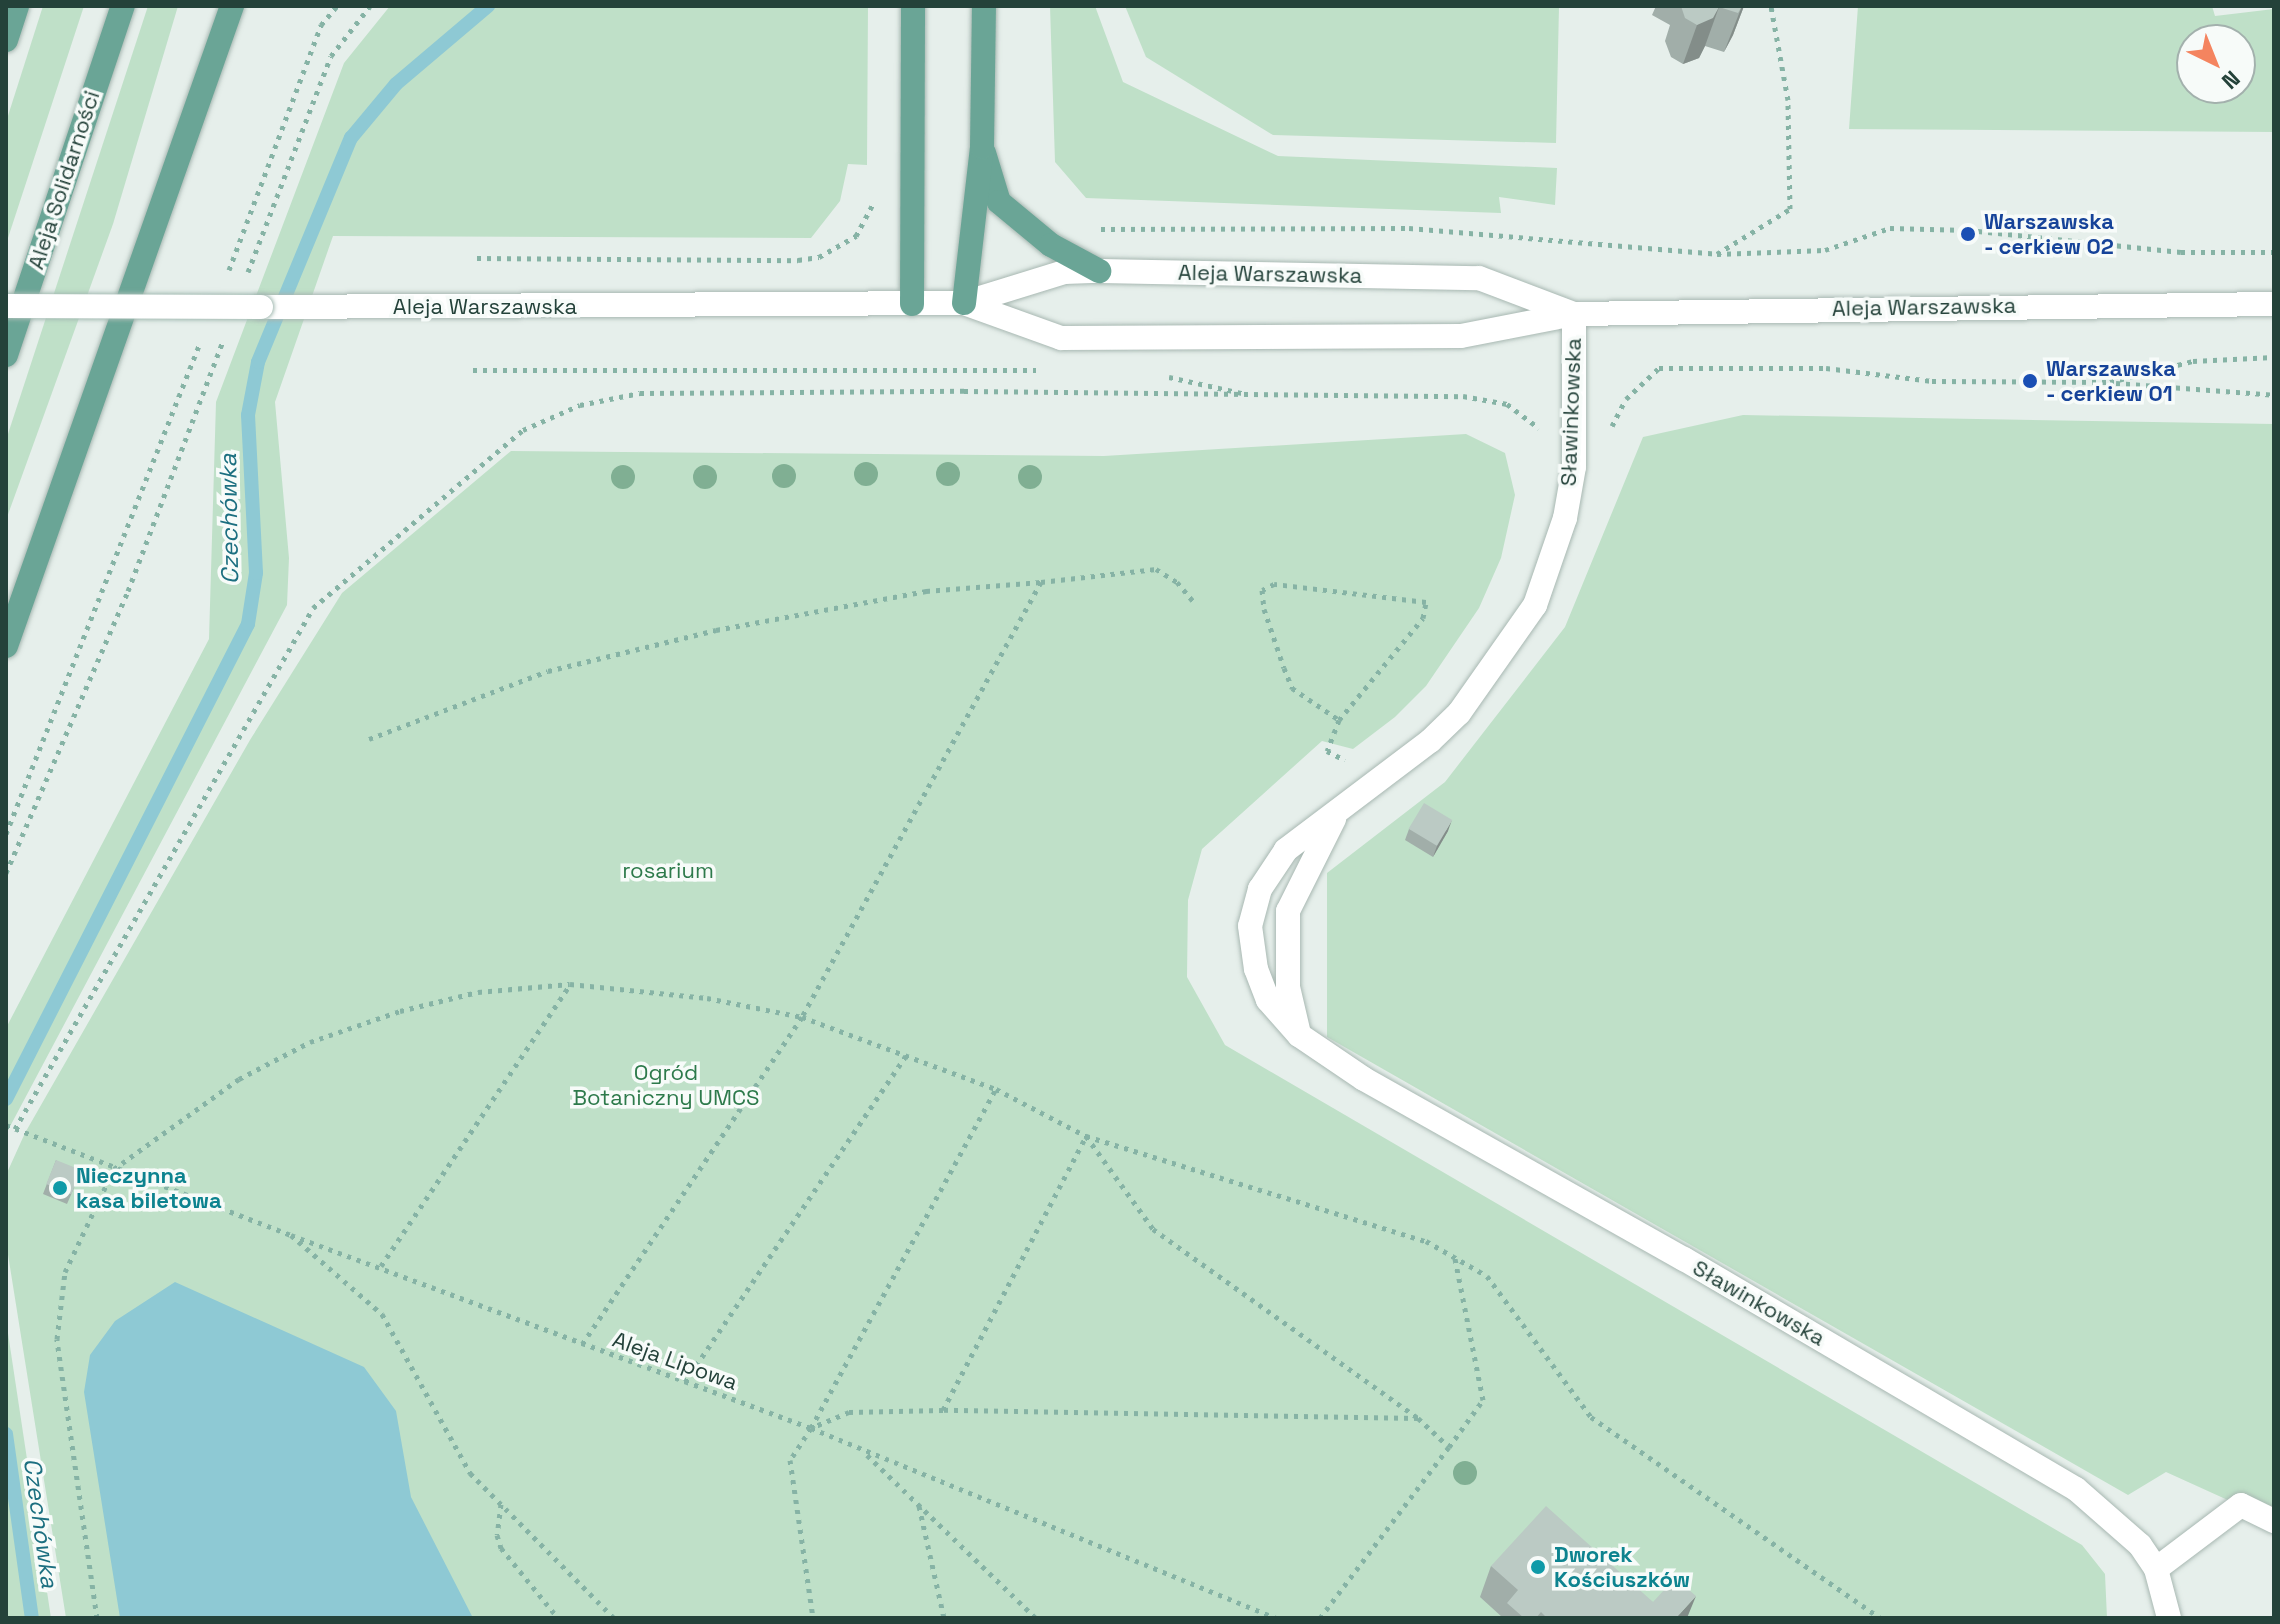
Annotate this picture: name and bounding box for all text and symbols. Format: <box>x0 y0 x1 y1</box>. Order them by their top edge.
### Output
north arrow <box>2176 24 2256 104</box>
text: N <box>2216 65 2246 95</box>
street label: Aleja Solidarności <box>23 87 105 273</box>
place label: Warszawska - cerkiew 02 <box>1984 208 2114 260</box>
marker: Warszawska - cerkiew 02 <box>1959 225 1977 243</box>
street label: Aleja Warszawska <box>1178 259 1362 289</box>
street label: Aleja Warszawska <box>1832 292 2016 322</box>
street label: Aleja Warszawska <box>393 294 577 320</box>
street label: Sławinkowska <box>1555 337 1587 487</box>
place label: Warszawska - cerkiew 01 <box>2046 355 2176 406</box>
marker: Warszawska - cerkiew 01 <box>2021 372 2039 390</box>
water label: Czechówka <box>213 453 245 585</box>
park label: rosarium <box>622 858 714 884</box>
park label: Ogród Botaniczny UMCS <box>572 1059 760 1110</box>
place label: Nieczynna kasa biletowa <box>76 1162 222 1214</box>
marker: Nieczynna kasa biletowa <box>51 1179 69 1197</box>
street label: Sławinkowska <box>1688 1254 1830 1352</box>
street label: Aleja Lipowa <box>609 1326 741 1396</box>
water label: Czechówka <box>18 1456 64 1590</box>
place label: Dworek Kościuszków <box>1554 1541 1690 1592</box>
marker: Dworek Kościuszków <box>1529 1558 1547 1576</box>

